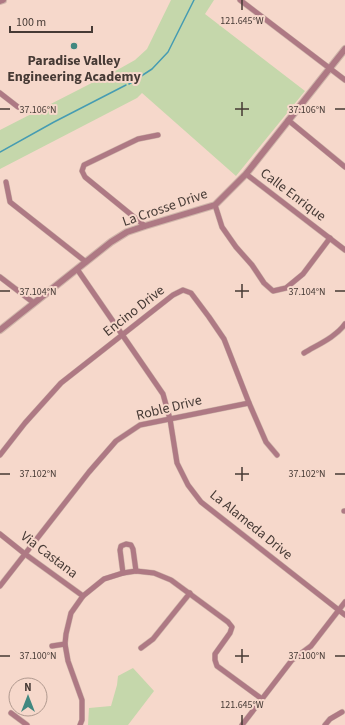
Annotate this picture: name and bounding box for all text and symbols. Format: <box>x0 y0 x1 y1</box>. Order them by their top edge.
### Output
scale bar <box>10 8 92 34</box>
text: 100 m <box>16 14 46 31</box>
text: 121.645°W <box>220 14 264 28</box>
marker: Paradise Valley Engineering Academy <box>69 41 79 51</box>
place label: Paradise Valley Engineering Academy <box>7 51 142 87</box>
text: 37.106°N <box>19 103 57 117</box>
text: 37.106°N <box>288 103 326 117</box>
street label: Calle Enrique <box>256 164 330 226</box>
street label: La Crosse Drive <box>120 184 210 232</box>
street label: Encino Drive <box>99 281 169 341</box>
text: 37.104°N <box>19 285 57 299</box>
text: 37.104°N <box>288 285 326 299</box>
street label: Roble Drive <box>134 390 204 426</box>
text: 37.102°N <box>19 467 57 481</box>
text: 37.102°N <box>288 467 326 481</box>
street label: La Alameda Drive <box>205 485 297 565</box>
street label: Via Castana <box>16 527 82 583</box>
text: 37.100°N <box>19 649 57 663</box>
text: 37.100°N <box>288 649 326 663</box>
north arrow <box>8 677 48 717</box>
text: N <box>24 680 32 695</box>
text: 121.645°W <box>220 698 264 712</box>

